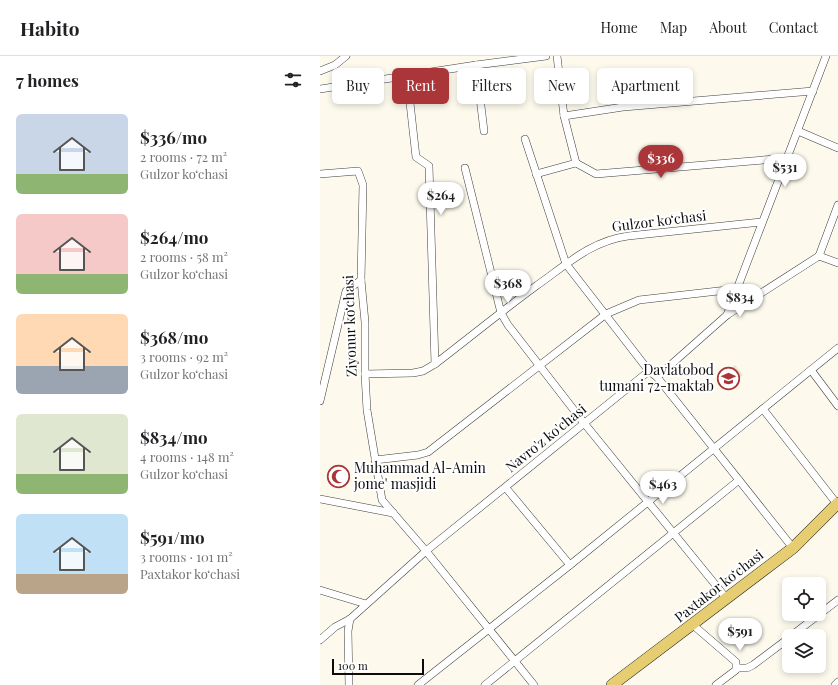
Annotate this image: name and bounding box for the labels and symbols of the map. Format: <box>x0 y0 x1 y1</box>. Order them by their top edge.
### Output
pin: $336 <box>637 145 685 179</box>
pin: $531 <box>761 154 809 188</box>
pin: $264 <box>417 182 465 216</box>
street label: Gulzor koʻchasi <box>611 205 707 236</box>
pin: $368 <box>484 270 532 304</box>
street label: Ziyonur koʻchasi <box>338 275 361 377</box>
pin: $834 <box>716 284 764 318</box>
place label: Davlatobod tumani 72-maktab <box>599 360 714 395</box>
school or university icon: Davlatobod tumani 72-maktab <box>716 365 742 391</box>
street label: Navro'z ko'chasi <box>501 399 590 476</box>
place label: Muhammad Al-Amin jome' masjidi <box>353 458 487 493</box>
mosque icon: Muhammad Al-Amin jome' masjidi <box>326 463 352 489</box>
pin: $463 <box>639 471 687 505</box>
street label: Paxtakor koʻchasi <box>670 545 767 626</box>
pin: $591 <box>716 618 764 652</box>
scale bar <box>332 657 424 676</box>

